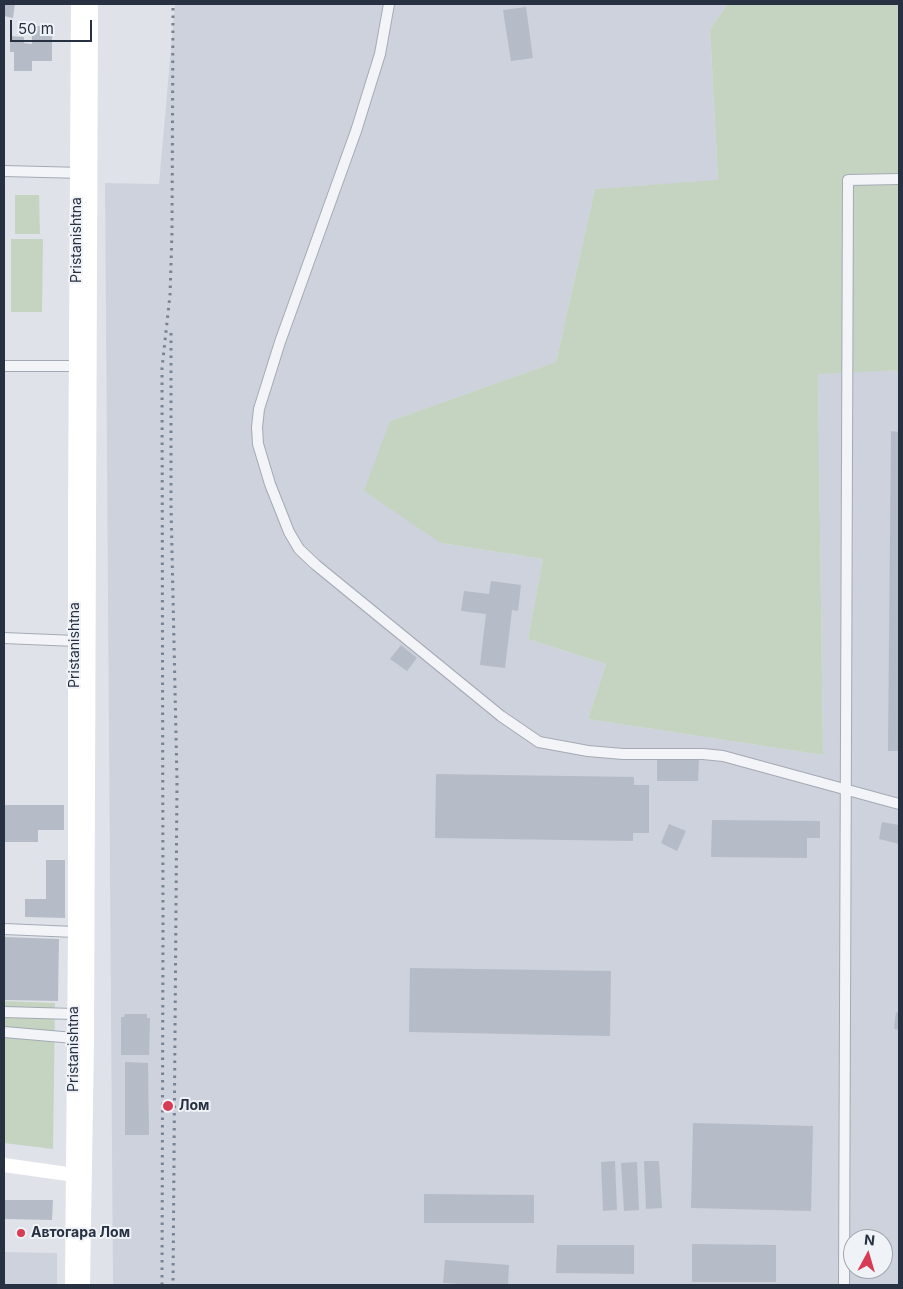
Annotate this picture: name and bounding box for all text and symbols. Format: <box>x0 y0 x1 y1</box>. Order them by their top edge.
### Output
scale bar <box>12 10 95 42</box>
text: 50 m <box>18 19 54 38</box>
street label: Pristanishtna <box>69 197 85 283</box>
street label: Pristanishtna <box>67 602 83 688</box>
street label: Pristanishtna <box>66 1006 82 1092</box>
place label: Лом <box>179 1098 209 1114</box>
marker: Лом <box>161 1099 175 1113</box>
place label: Автогара Лом <box>31 1225 130 1241</box>
marker: Автогара Лом <box>15 1227 27 1239</box>
north arrow <box>843 1229 893 1279</box>
text: N <box>863 1231 876 1249</box>

